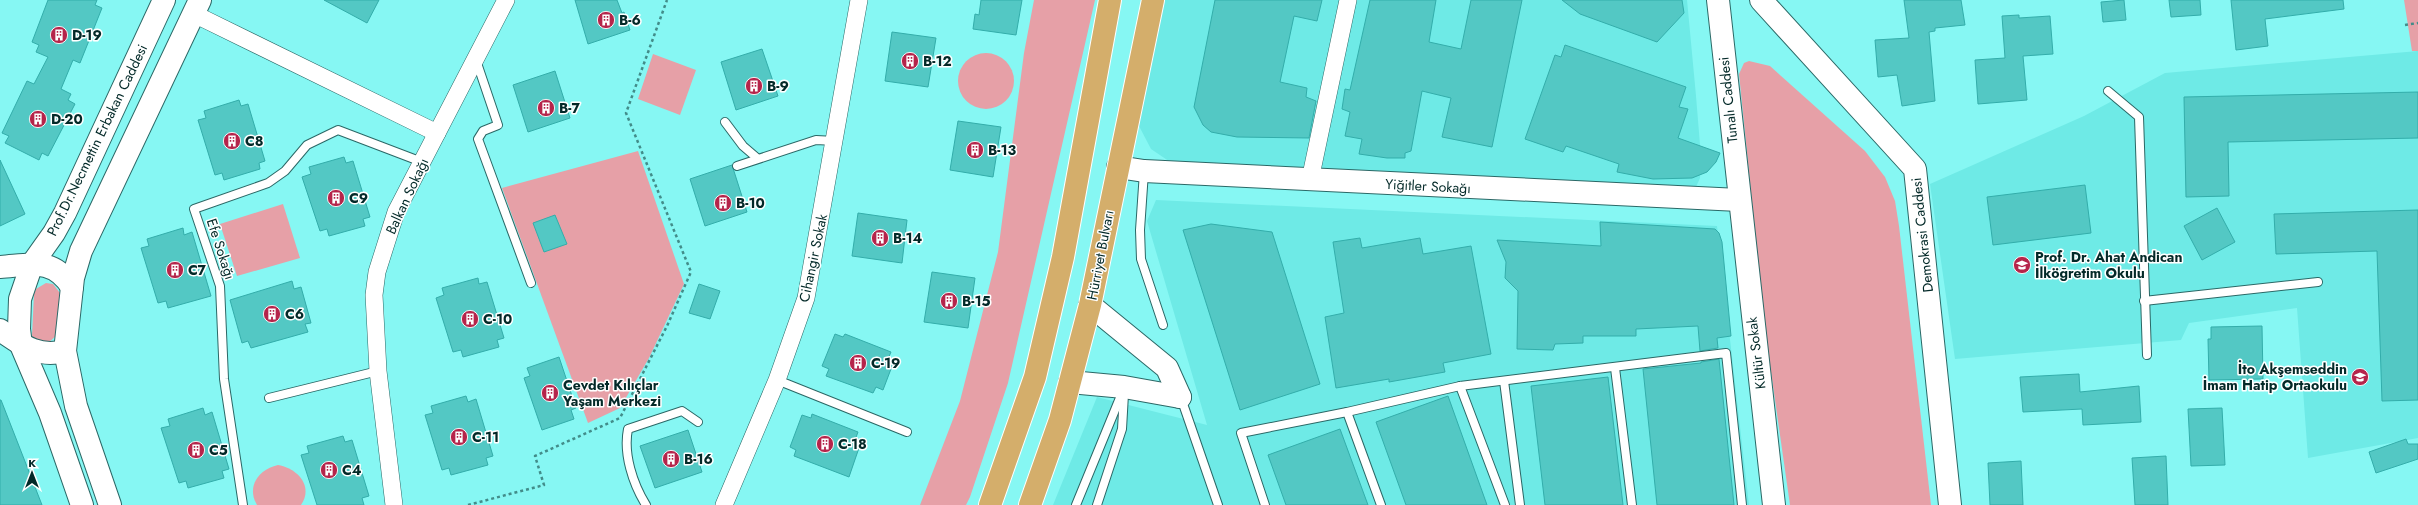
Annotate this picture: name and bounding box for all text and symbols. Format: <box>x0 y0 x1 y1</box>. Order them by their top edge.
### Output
building icon: B-6 <box>596 10 616 30</box>
place label: B-6 <box>619 10 641 30</box>
building icon: D-19 <box>49 25 69 45</box>
place label: D-19 <box>72 25 102 45</box>
street label: Prof.Dr.Necmettin Erbakan Caddesi <box>42 41 152 239</box>
building icon: B-12 <box>900 51 920 71</box>
place label: B-12 <box>923 51 952 71</box>
street label: Tunalı Caddesi <box>1714 56 1742 144</box>
building icon: B-9 <box>744 76 764 96</box>
place label: B-9 <box>767 76 789 96</box>
building icon: B-7 <box>536 98 556 118</box>
place label: B-7 <box>559 98 580 118</box>
building icon: D-20 <box>28 109 48 129</box>
place label: D-20 <box>51 109 83 129</box>
building icon: C8 <box>222 131 242 151</box>
place label: C8 <box>245 131 264 151</box>
building icon: B-13 <box>965 140 985 160</box>
place label: B-13 <box>988 140 1017 160</box>
street label: Balkan Sokağı <box>381 155 433 237</box>
street label: Yiğitler Sokağı <box>1385 174 1471 198</box>
street label: Demokrasi Caddesi <box>1906 177 1938 293</box>
building icon: C9 <box>326 188 346 208</box>
place label: C9 <box>349 188 368 208</box>
building icon: B-10 <box>713 193 733 213</box>
place label: B-10 <box>736 193 765 213</box>
street label: Hürriyet Bulvarı <box>1081 208 1119 302</box>
street label: Cihangir Sokak <box>794 211 832 304</box>
street label: Efe Sokağı <box>202 216 240 282</box>
building icon: B-14 <box>870 228 890 248</box>
place label: B-14 <box>893 228 923 248</box>
place label: Prof. Dr. Ahat Andican İlköğretim Okulu <box>2035 247 2182 283</box>
school or university icon: Prof. Dr. Ahat Andican İlköğretim Okulu <box>2012 255 2032 275</box>
building icon: C7 <box>165 260 185 280</box>
place label: C7 <box>188 260 207 280</box>
building icon: B-15 <box>939 291 959 311</box>
place label: B-15 <box>962 291 991 311</box>
building icon: C6 <box>262 304 282 324</box>
place label: C6 <box>285 304 304 324</box>
building icon: C-10 <box>460 309 480 329</box>
place label: C-10 <box>483 309 512 329</box>
street label: Kültür Sokak <box>1742 315 1770 390</box>
building icon: C-19 <box>848 353 868 373</box>
place label: C-19 <box>871 353 900 373</box>
place label: İto Akşemseddin İmam Hatip Ortaokulu <box>2203 359 2347 395</box>
school or university icon: İto Akşemseddin İmam Hatip Ortaokulu <box>2350 367 2370 387</box>
place label: Cevdet Kılıçlar Yaşam Merkezi <box>562 375 661 411</box>
building icon: Cevdet Kılıçlar Yaşam Merkezi <box>540 383 560 403</box>
building icon: C-11 <box>449 427 469 447</box>
place label: C-11 <box>472 427 499 447</box>
building icon: C-18 <box>815 434 835 454</box>
place label: C-18 <box>838 434 867 454</box>
building icon: C5 <box>186 440 206 460</box>
place label: C5 <box>209 440 228 460</box>
building icon: B-16 <box>661 449 681 469</box>
place label: B-16 <box>684 449 713 469</box>
north arrow <box>12 453 52 493</box>
text: K <box>28 455 36 471</box>
building icon: C4 <box>319 460 339 480</box>
place label: C4 <box>342 460 362 480</box>

